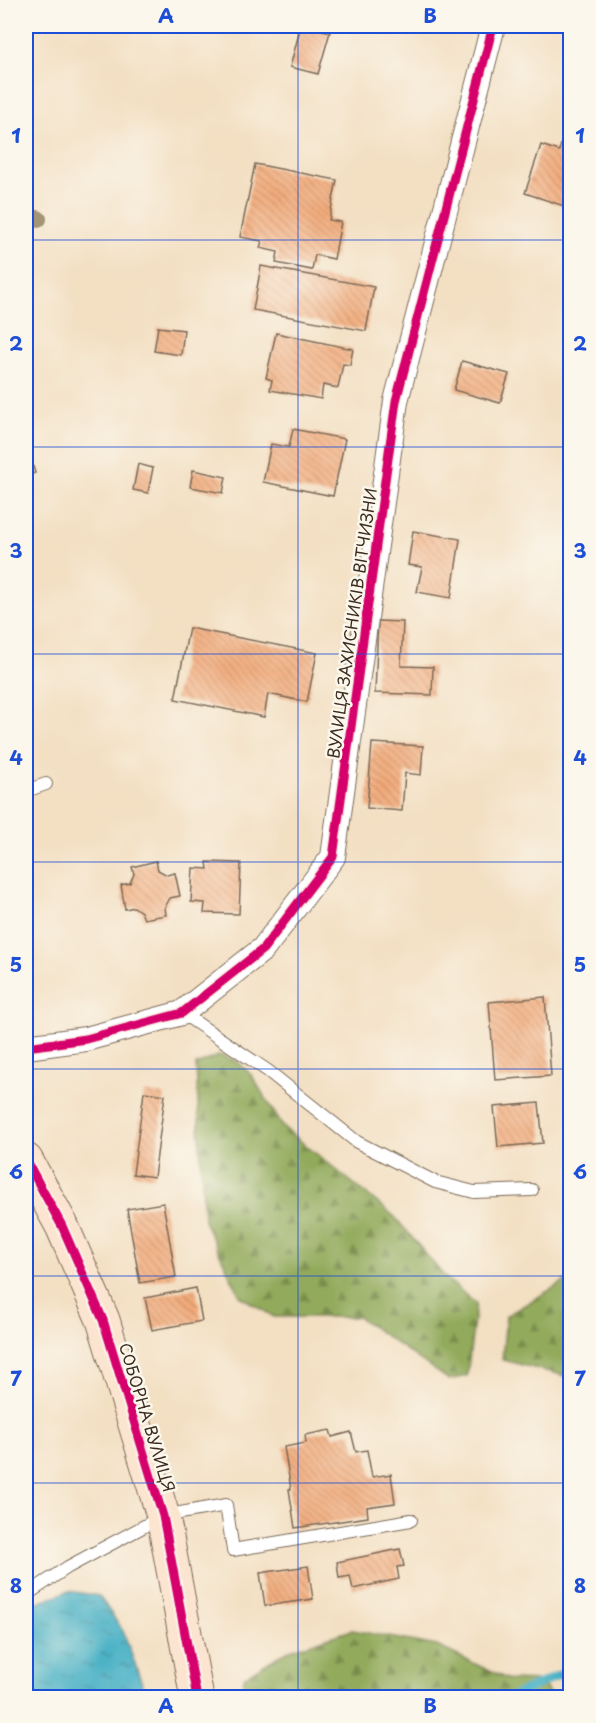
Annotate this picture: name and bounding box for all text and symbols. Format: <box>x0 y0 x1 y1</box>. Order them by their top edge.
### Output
text: A <box>158 0 174 30</box>
text: B <box>423 0 437 30</box>
text: 1 <box>11 120 21 150</box>
text: 1 <box>575 120 585 150</box>
text: 2 <box>9 328 23 358</box>
text: 2 <box>573 328 587 358</box>
street label: ВУЛИЦЯ ЗАХИСНИКІВ ВІТЧИЗНИ <box>320 486 382 760</box>
text: 3 <box>9 535 23 565</box>
text: 3 <box>573 535 587 565</box>
text: 4 <box>9 742 23 772</box>
text: 4 <box>573 742 587 772</box>
text: 5 <box>10 949 22 979</box>
text: 5 <box>574 949 586 979</box>
text: 6 <box>9 1156 23 1186</box>
text: 6 <box>573 1156 587 1186</box>
street label: СОБОРНА ВУЛИЦЯ <box>114 1339 182 1495</box>
text: 7 <box>10 1363 22 1393</box>
text: 7 <box>574 1363 586 1393</box>
text: 8 <box>10 1570 22 1600</box>
text: 8 <box>574 1570 586 1600</box>
text: A <box>158 1690 174 1720</box>
text: B <box>423 1690 437 1720</box>

